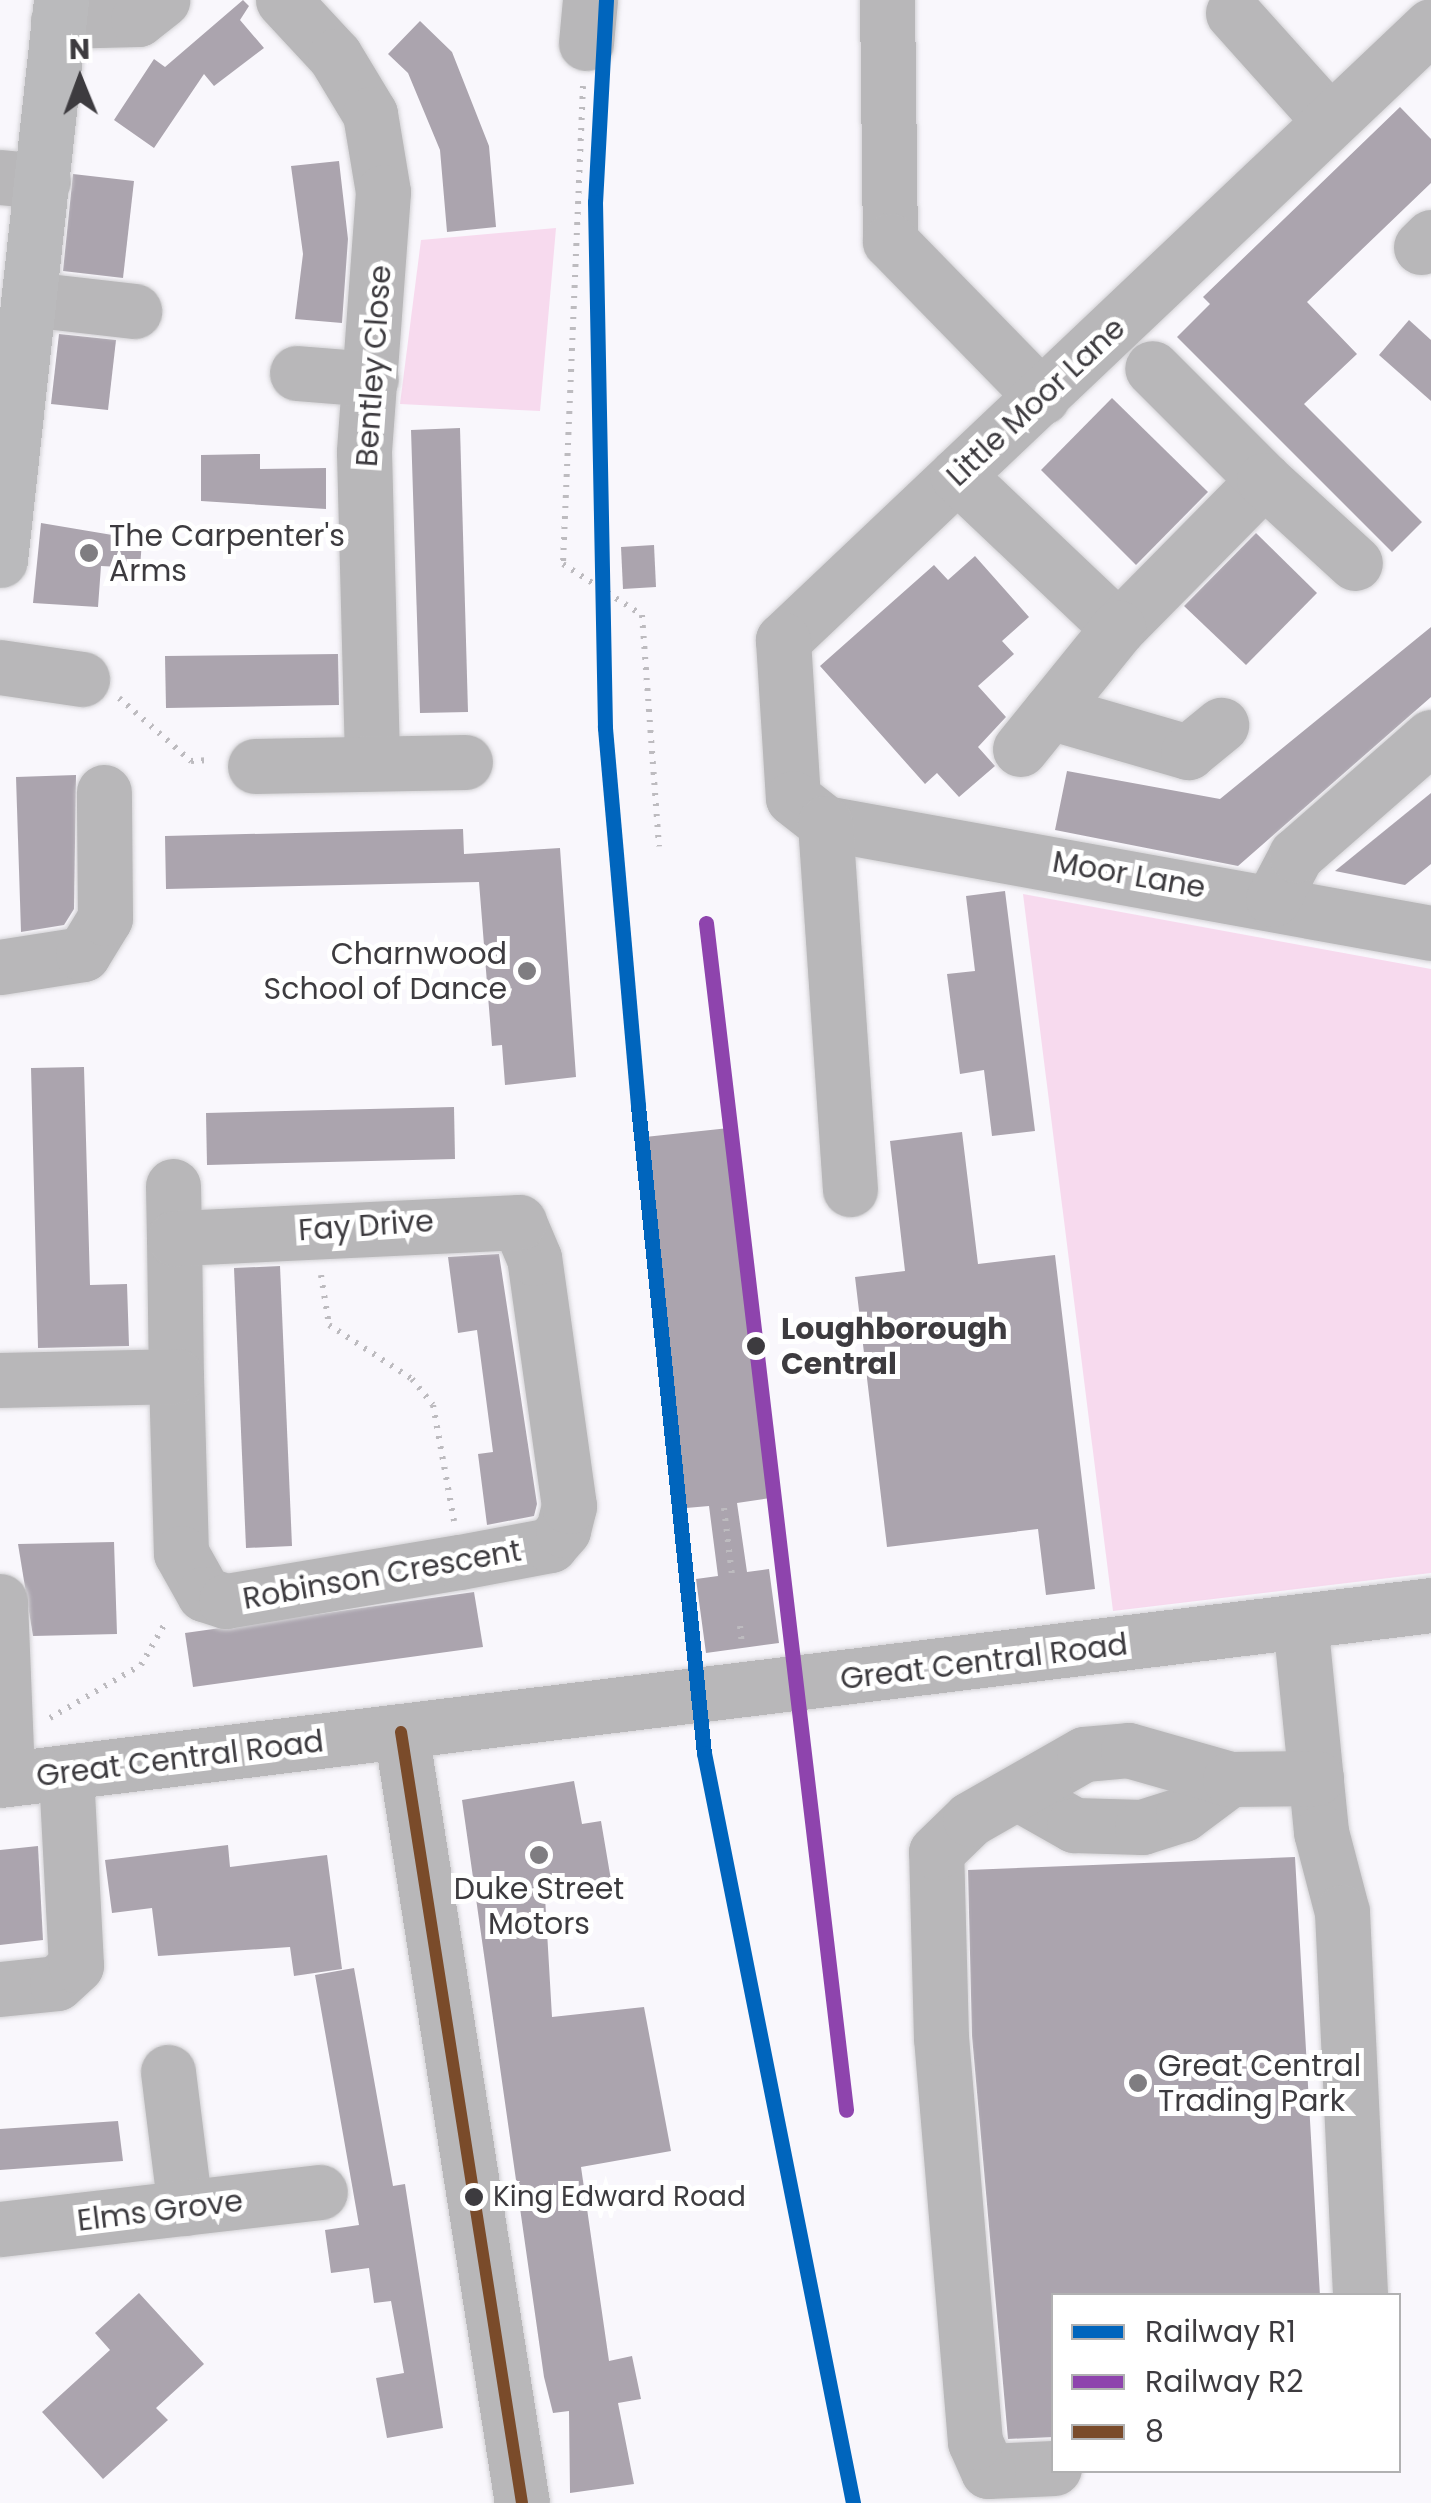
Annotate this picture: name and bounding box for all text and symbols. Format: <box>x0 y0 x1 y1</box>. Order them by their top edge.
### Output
north arrow <box>30 30 130 130</box>
text: N <box>69 30 90 69</box>
street label: Bentley Close <box>349 264 399 468</box>
street label: Little Moor Lane <box>939 310 1133 494</box>
place label: The Carpenter's Arms <box>109 518 345 588</box>
marker: The Carpenter's Arms <box>78 542 100 564</box>
street label: Moor Lane <box>1050 844 1208 906</box>
place label: Charnwood School of Dance <box>264 936 507 1006</box>
marker: Charnwood School of Dance <box>516 960 538 982</box>
street label: Fay Drive <box>297 1203 435 1249</box>
place label: Loughborough Central <box>781 1311 1007 1382</box>
marker: Loughborough Central <box>740 1330 772 1362</box>
street label: Robinson Crescent <box>240 1533 524 1617</box>
street label: Great Central Road <box>838 1627 1130 1697</box>
street label: Great Central Road <box>34 1724 326 1794</box>
marker: Duke Street Motors <box>528 1844 550 1866</box>
place label: Duke Street Motors <box>454 1871 624 1942</box>
place label: Great Central Trading Park <box>1158 2048 1361 2118</box>
marker: Great Central Trading Park <box>1127 2072 1149 2094</box>
place label: King Edward Road <box>493 2180 746 2214</box>
street label: Elms Grove <box>75 2183 245 2239</box>
marker: King Edward Road <box>464 2187 484 2207</box>
legend <box>1051 2293 1401 2473</box>
text: Railway R1 <box>1145 2310 1296 2353</box>
text: Railway R2 <box>1145 2360 1304 2403</box>
text: 8 <box>1145 2410 1164 2453</box>

